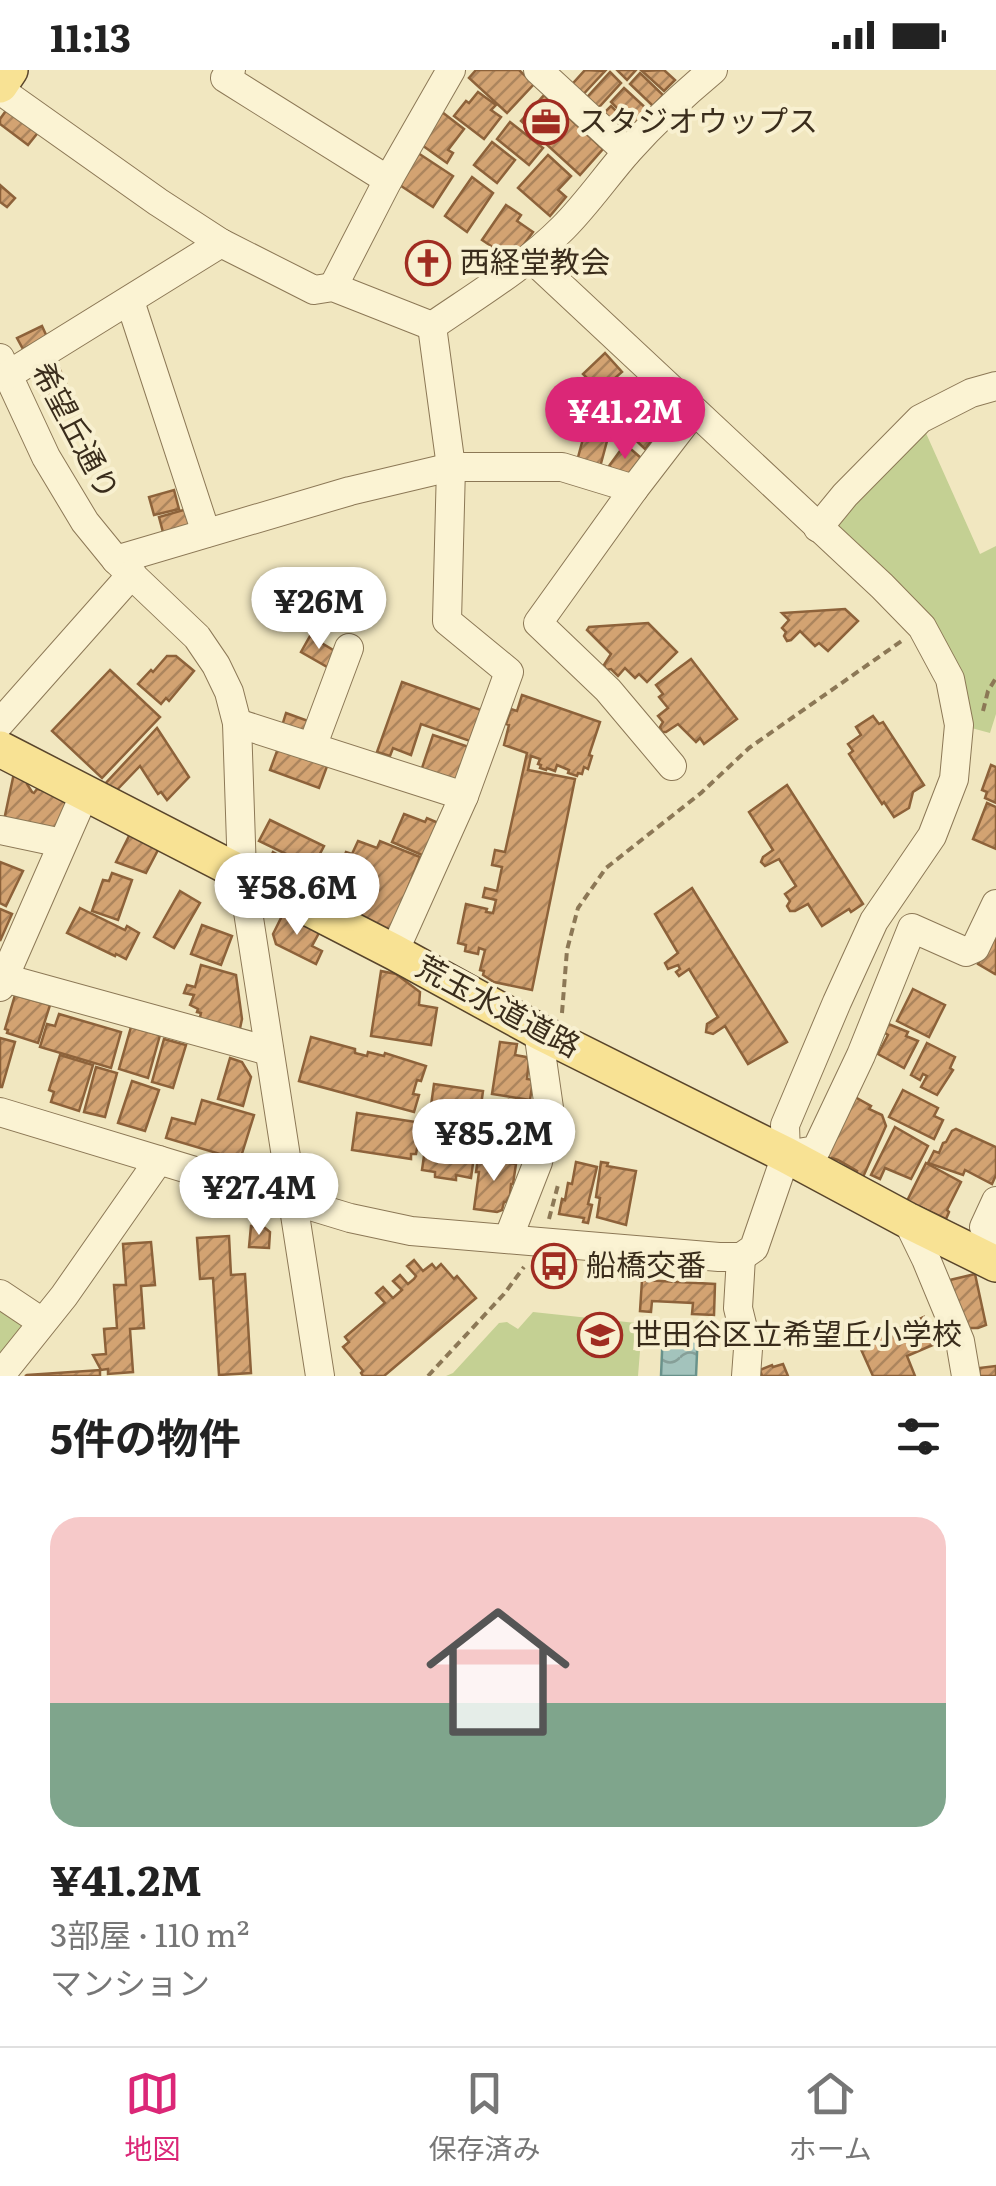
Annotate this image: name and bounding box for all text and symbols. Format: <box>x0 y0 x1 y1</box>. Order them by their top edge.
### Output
text: 11:13 <box>50 7 131 64</box>
place label: スタジオウップス <box>578 97 818 141</box>
office icon: スタジオウップス <box>523 99 569 145</box>
place label: 西経堂教会 <box>460 238 610 282</box>
church icon: 西経堂教会 <box>405 240 451 286</box>
street label: 希望丘通り <box>23 353 132 506</box>
pin: ¥41.2M <box>544 377 706 462</box>
text: ¥41.2M <box>567 385 683 433</box>
pin: ¥26M <box>260 567 378 652</box>
text: ¥26M <box>273 575 365 623</box>
pin: ¥58.6M <box>216 853 378 938</box>
text: ¥58.6M <box>237 861 357 909</box>
street label: 荒玉水道道路 <box>410 943 589 1066</box>
pin: ¥85.2M <box>413 1099 575 1184</box>
text: ¥85.2M <box>434 1107 554 1155</box>
pin: ¥27.4M <box>178 1153 340 1238</box>
text: ¥27.4M <box>201 1161 317 1209</box>
place label: 船橋交番 <box>586 1241 706 1285</box>
bus stop icon: 船橋交番 <box>531 1243 577 1289</box>
place label: 世田谷区立希望丘小学校 <box>632 1310 962 1354</box>
school or university icon: 世田谷区立希望丘小学校 <box>577 1312 623 1358</box>
text: 5件の物件 <box>50 1405 241 1467</box>
icon: filters <box>891 1409 946 1464</box>
icon: home <box>408 1582 588 1762</box>
text: ¥41.2M <box>50 1847 202 1909</box>
text: 3部屋 · 110 m² <box>50 1909 250 1957</box>
text: マンション <box>50 1957 210 2005</box>
tab: 地図 <box>124 2066 180 2168</box>
tab: 保存済み <box>428 2066 540 2168</box>
tab: ホーム <box>789 2066 872 2168</box>

